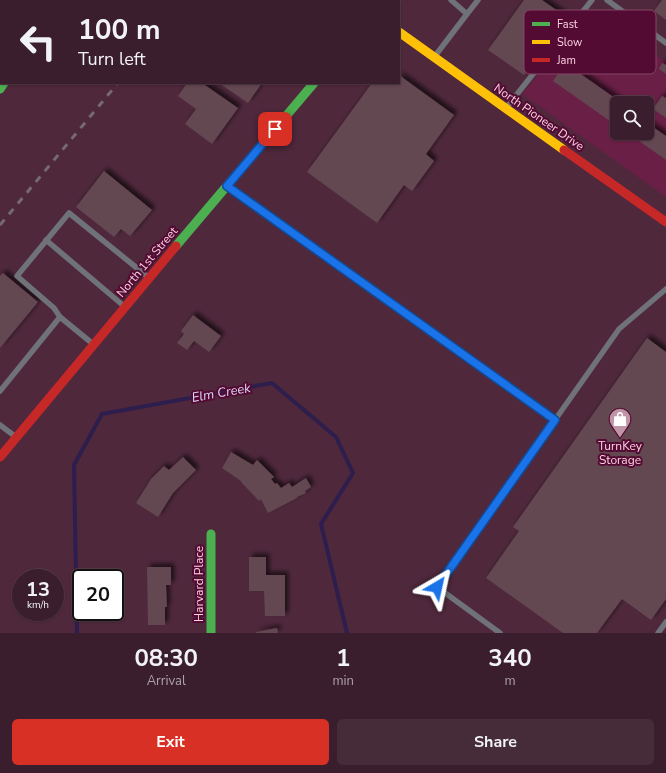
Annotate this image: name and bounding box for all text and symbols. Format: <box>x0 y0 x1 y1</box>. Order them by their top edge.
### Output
legend <box>524 10 656 74</box>
text: 100 m <box>78 11 161 49</box>
icon: left <box>12 16 64 68</box>
text: Fast <box>557 17 578 32</box>
text: Slow <box>557 35 582 50</box>
text: Turn left <box>78 47 146 71</box>
text: Jam <box>556 53 576 68</box>
street label: North Pioneer Drive <box>491 80 587 154</box>
map controls <box>610 96 654 140</box>
button: search <box>610 96 654 140</box>
pin <box>258 112 292 146</box>
icon: arrive <box>264 118 286 140</box>
street label: North 1st Street <box>113 223 182 301</box>
water label: Elm Creek <box>190 379 253 407</box>
shop icon: TurnKey Storage <box>607 406 633 439</box>
place label: TurnKey Storage <box>598 438 643 468</box>
street label: Harvard Place <box>191 546 207 622</box>
position arrow <box>416 566 458 608</box>
speed limit sign: 20 <box>72 569 124 621</box>
text: 13 <box>26 576 50 603</box>
text: km/h <box>27 598 49 612</box>
text: 08:30 <box>134 642 198 674</box>
text: 1 <box>336 642 350 674</box>
text: 340 <box>488 642 532 674</box>
text: Arrival <box>147 672 186 690</box>
text: min <box>332 672 354 690</box>
text: m <box>504 672 516 690</box>
button: Exit <box>12 719 329 765</box>
button: Share <box>337 719 654 765</box>

